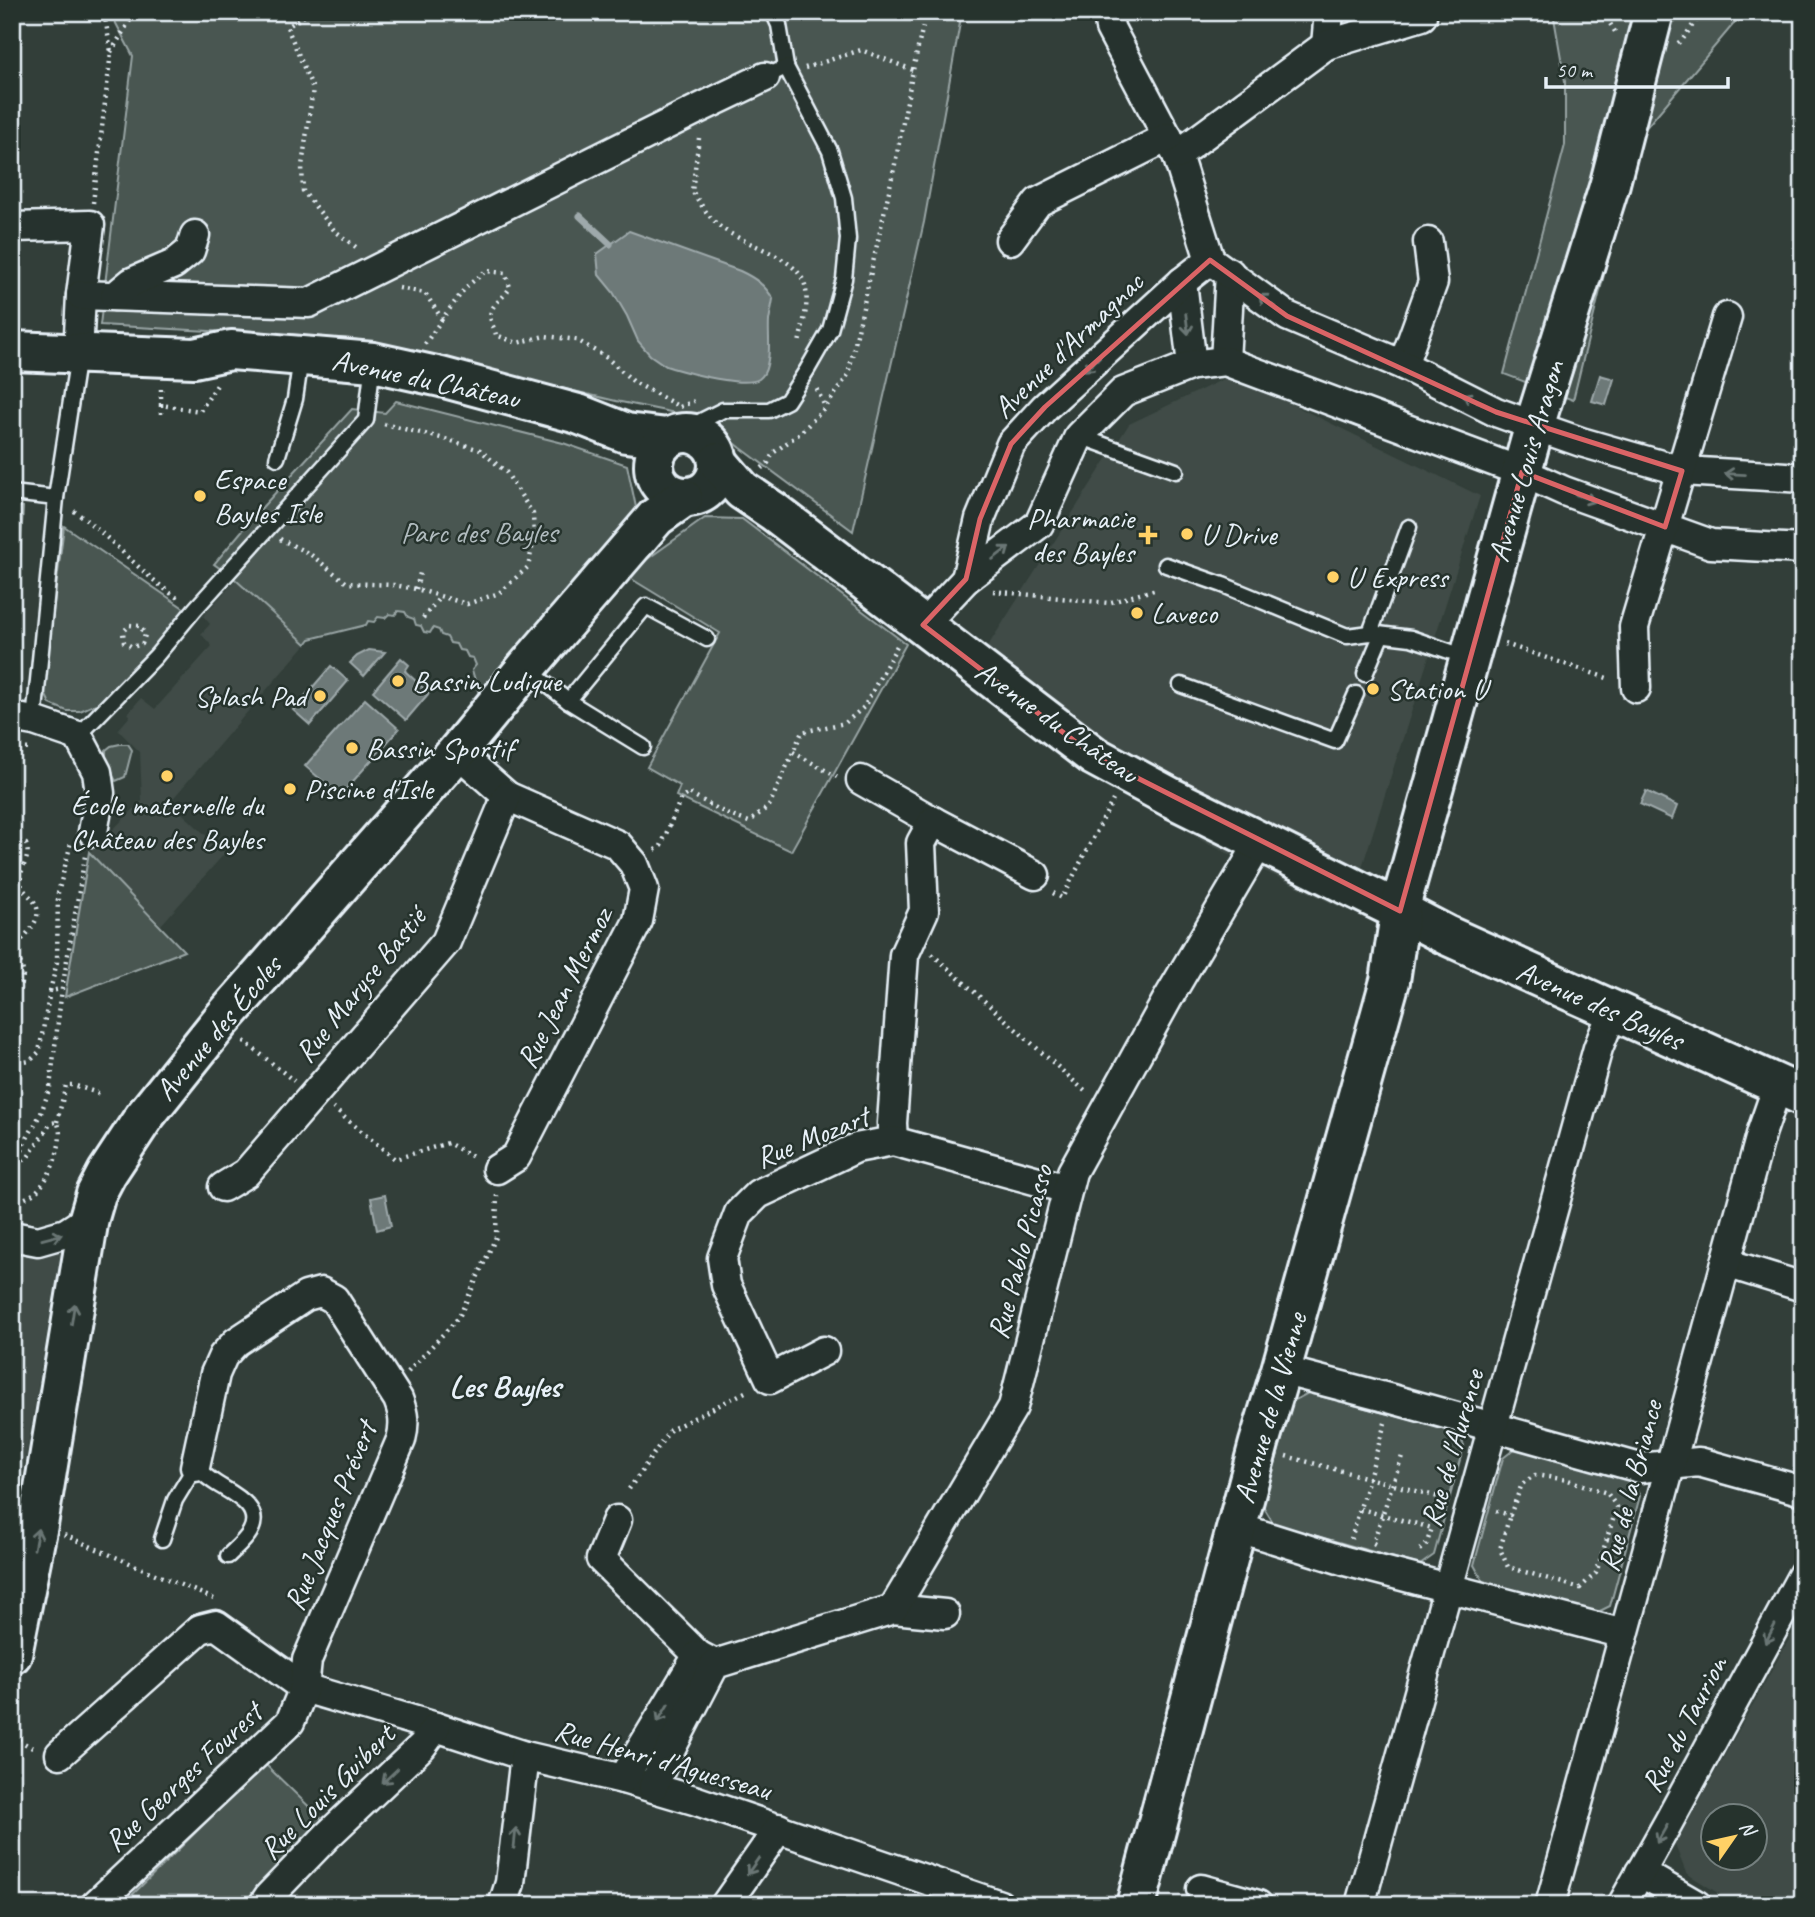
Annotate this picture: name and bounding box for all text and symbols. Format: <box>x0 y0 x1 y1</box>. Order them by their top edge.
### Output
scale bar <box>1546 46 1728 90</box>
text: 50 m <box>1556 57 1594 83</box>
street label: Avenue d'Armagnac <box>985 263 1152 426</box>
one-way arrow <box>1259 293 1277 308</box>
one-way arrow <box>1181 312 1194 334</box>
street label: Avenue du Château <box>329 341 525 418</box>
one-way arrow <box>1084 355 1101 372</box>
street label: Avenue Louis Aragon <box>1479 355 1573 566</box>
one-way arrow <box>1462 392 1483 406</box>
place label: Espace Bayles Isle <box>214 460 324 532</box>
one-way arrow <box>1724 467 1746 480</box>
marker: Espace Bayles Isle <box>192 488 208 504</box>
one-way arrow <box>1573 493 1595 505</box>
place label: Pharmacie des Bayles <box>1027 499 1137 571</box>
park label: Parc des Bayles <box>401 513 560 551</box>
place label: U Drive <box>1201 515 1279 553</box>
marker: U Drive <box>1179 526 1195 542</box>
marker: Pharmacie des Bayles <box>1140 527 1156 543</box>
one-way arrow <box>991 545 1010 560</box>
place label: U Express <box>1347 558 1450 596</box>
marker: U Express <box>1325 569 1341 585</box>
place label: Laveco <box>1151 594 1218 632</box>
marker: Laveco <box>1129 605 1145 621</box>
street label: Avenue du Château <box>968 652 1147 793</box>
place label: Bassin Ludique <box>412 662 563 700</box>
place label: Station U <box>1387 670 1492 708</box>
marker: Bassin Ludique <box>390 673 406 689</box>
place label: Splash Pad <box>194 677 310 715</box>
marker: Station U <box>1365 681 1381 697</box>
marker: Splash Pad <box>312 688 328 704</box>
place label: Bassin Sportif <box>366 729 520 767</box>
marker: Bassin Sportif <box>344 740 360 756</box>
marker: École maternelle du Château des Bayles <box>159 768 175 784</box>
place label: Piscine d'Isle <box>304 770 435 808</box>
marker: Piscine d'Isle <box>282 781 298 797</box>
place label: École maternelle du Château des Bayles <box>70 786 266 858</box>
street label: Rue Maryse Bastié <box>286 896 437 1070</box>
street label: Rue Jean Mermoz <box>507 898 622 1075</box>
street label: Avenue des Écoles <box>146 946 292 1108</box>
street label: Avenue des Bayles <box>1511 951 1692 1060</box>
street label: Rue Mozart <box>750 1096 878 1177</box>
street label: Rue Pablo Picasso <box>979 1159 1062 1343</box>
one-way arrow <box>41 1229 63 1242</box>
one-way arrow <box>67 1303 80 1326</box>
street label: Avenue de la Vienne <box>1225 1306 1316 1508</box>
street label: Rue de l'Aurence <box>1411 1363 1493 1531</box>
district label: Les Bayles <box>449 1366 564 1407</box>
street label: Rue de la Briance <box>1589 1394 1672 1576</box>
street label: Rue Jacques Prévert <box>275 1412 387 1616</box>
one-way arrow <box>29 1528 43 1551</box>
one-way arrow <box>1763 1623 1777 1644</box>
street label: Rue du Taurion <box>1632 1648 1737 1799</box>
street label: Rue Georges Fourest <box>96 1691 273 1860</box>
one-way arrow <box>655 1702 669 1722</box>
street label: Rue Henri d'Aguesseau <box>550 1711 777 1810</box>
street label: Rue Louis Guibert <box>251 1714 405 1868</box>
one-way arrow <box>381 1768 399 1784</box>
north arrow <box>1700 1801 1770 1871</box>
text: N <box>1734 1816 1762 1842</box>
one-way arrow <box>1655 1823 1669 1843</box>
one-way arrow <box>509 1827 522 1850</box>
one-way arrow <box>745 1856 760 1875</box>

